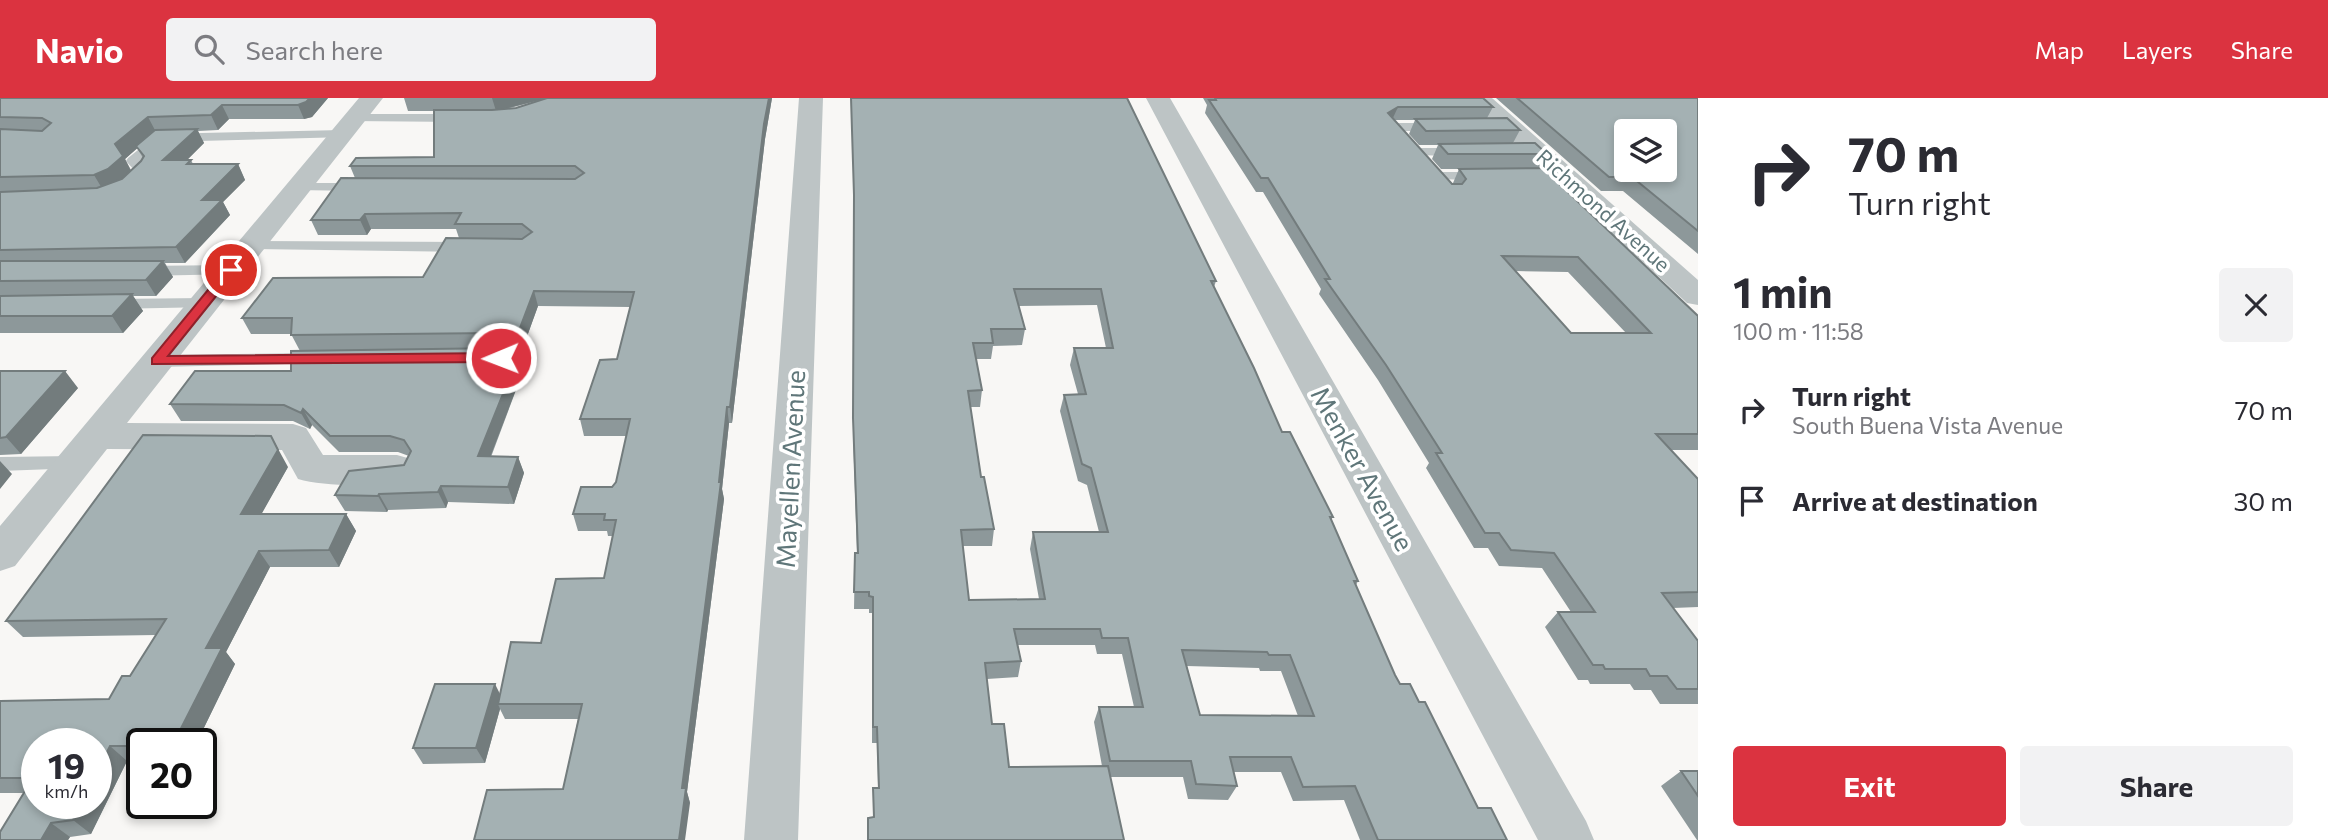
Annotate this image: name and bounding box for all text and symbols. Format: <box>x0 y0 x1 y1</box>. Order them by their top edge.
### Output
search box <box>166 18 656 81</box>
text: Navio <box>35 29 124 70</box>
icon: search <box>190 30 228 68</box>
text: Search here <box>246 34 383 65</box>
text: Map <box>2035 35 2084 64</box>
text: Layers <box>2122 35 2193 64</box>
text: Share <box>2231 35 2293 64</box>
map controls <box>1614 119 1677 182</box>
button: layers <box>1614 119 1677 182</box>
text: 70 m <box>1848 122 1959 182</box>
icon: right <box>1733 126 1824 217</box>
street label: Richmond Avenue <box>1532 143 1676 276</box>
text: Turn right <box>1848 182 1991 222</box>
pin <box>201 240 261 300</box>
icon: arrive <box>212 251 250 289</box>
text: 1 min <box>1733 265 1833 317</box>
button: close <box>2219 268 2293 342</box>
text: 100 m · 11:58 <box>1733 317 1864 345</box>
position arrow <box>464 321 538 395</box>
street label: Mayellen Avenue <box>769 369 810 569</box>
text: Turn right <box>1792 380 1911 411</box>
street label: Menker Avenue <box>1305 381 1421 556</box>
icon: right <box>1733 391 1771 429</box>
text: 70 m <box>2235 394 2293 425</box>
text: South Buena Vista Avenue <box>1792 411 2063 439</box>
icon: arrive <box>1733 482 1771 520</box>
text: Arrive at destination <box>1792 485 2038 516</box>
text: 30 m <box>2234 485 2293 516</box>
speed limit sign: 20 <box>126 728 217 819</box>
text: 19 <box>48 743 85 786</box>
button: Exit <box>1733 746 2006 826</box>
button: Share <box>2020 746 2293 826</box>
text: km/h <box>45 780 88 802</box>

